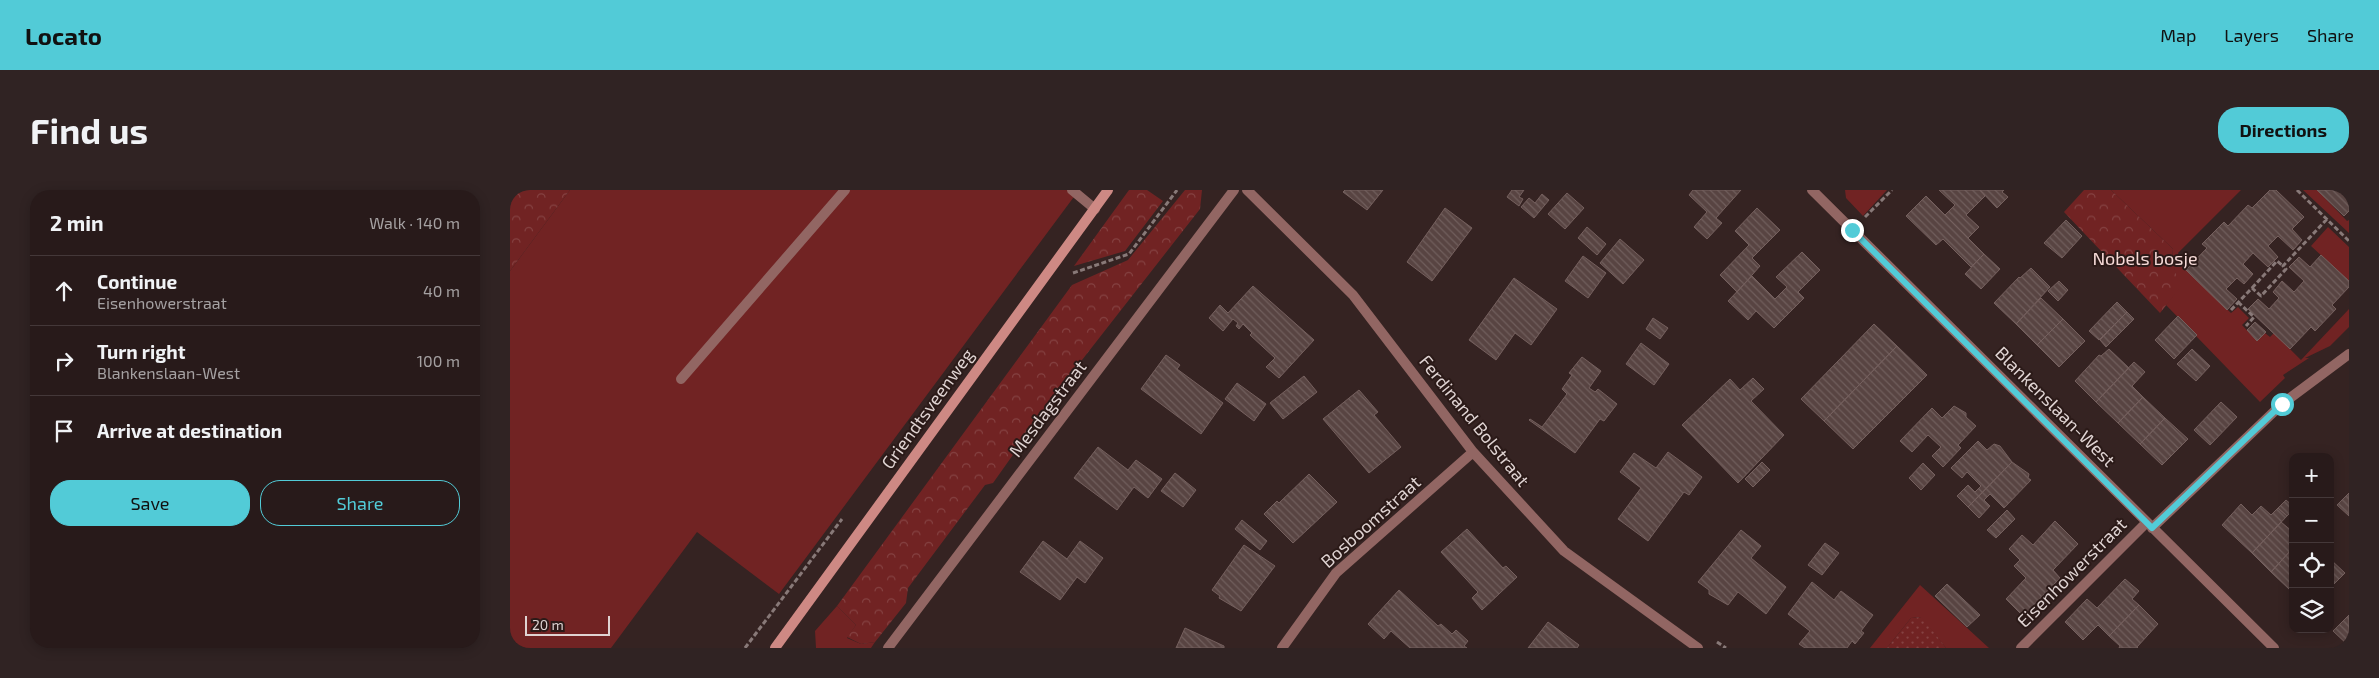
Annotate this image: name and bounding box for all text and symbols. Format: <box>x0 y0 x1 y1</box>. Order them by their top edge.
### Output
text: Locato <box>25 21 102 50</box>
text: Map <box>2160 24 2196 46</box>
text: Layers <box>2224 24 2279 46</box>
text: Share <box>2307 24 2354 46</box>
button: Directions <box>2218 107 2349 153</box>
text: Find us <box>30 109 148 151</box>
text: 2 min <box>50 210 104 235</box>
text: Walk · 140 m <box>369 213 460 232</box>
route end <box>1841 219 1864 242</box>
park label: Nobels bosje <box>2092 247 2198 269</box>
text: Continue <box>97 270 177 293</box>
icon: ahead <box>50 277 78 305</box>
text: 40 m <box>423 281 460 300</box>
text: Eisenhowerstraat <box>97 293 227 312</box>
text: Turn right <box>97 340 185 363</box>
street label: Blankenslaan-West <box>1991 342 2120 471</box>
street label: Griendtsveenweg <box>876 344 978 473</box>
icon: right <box>50 347 78 375</box>
street label: Ferdinand Bolstraat <box>1415 350 1535 491</box>
text: 100 m <box>417 351 460 370</box>
street label: Mesdagstraat <box>1004 356 1091 461</box>
text: Blankenslaan-West <box>97 363 240 382</box>
route start <box>2271 393 2294 416</box>
icon: arrive <box>50 417 78 445</box>
text: Arrive at destination <box>97 419 282 442</box>
map controls <box>2289 453 2334 633</box>
button: + <box>2289 453 2334 498</box>
street label: Bosboomstraat <box>1316 471 1425 572</box>
button: Save <box>50 480 250 526</box>
button: Share <box>260 480 460 526</box>
button: − <box>2289 498 2334 543</box>
street label: Eisenhowerstraat <box>2012 513 2131 632</box>
button: locate <box>2289 543 2334 588</box>
button: layers <box>2289 588 2334 633</box>
scale bar <box>525 613 610 636</box>
text: 20 m <box>532 616 564 633</box>

